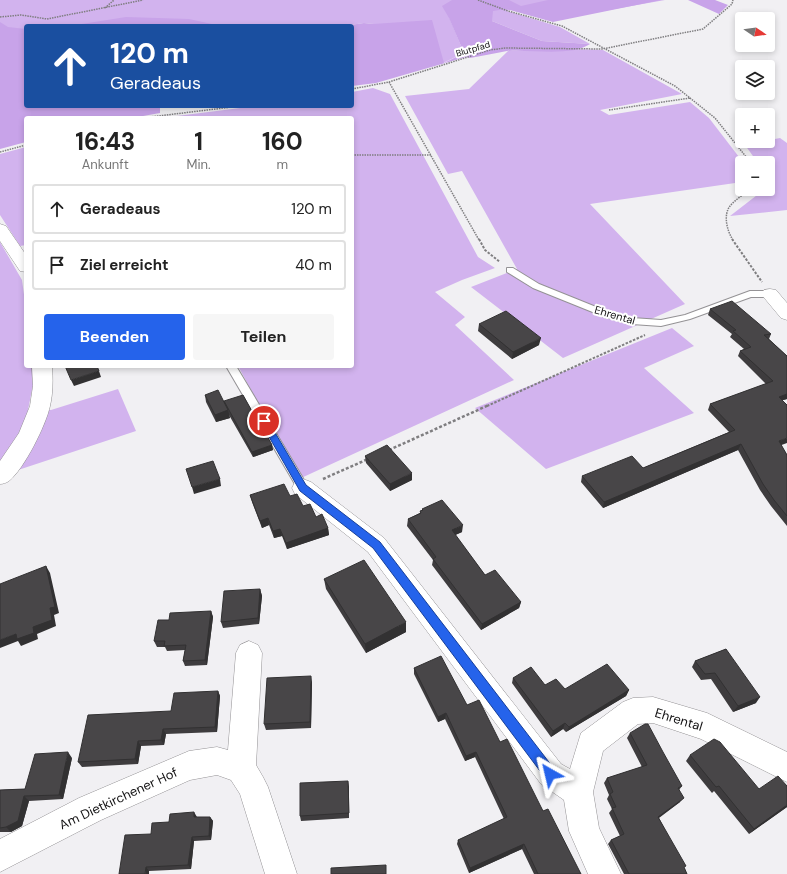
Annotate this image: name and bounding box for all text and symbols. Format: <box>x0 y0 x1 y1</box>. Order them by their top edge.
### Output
north arrow <box>735 12 775 52</box>
map controls <box>735 12 775 196</box>
text: 120 m <box>110 35 189 72</box>
street label: Blutpfad <box>454 38 492 60</box>
icon: ahead <box>44 40 96 92</box>
button: layers <box>735 60 775 100</box>
text: Geradeaus <box>110 71 201 95</box>
button: + <box>735 108 775 148</box>
text: 16:43 <box>75 126 135 157</box>
text: 1 <box>194 126 203 157</box>
text: 160 <box>262 126 303 157</box>
text: Ankunft <box>82 156 129 173</box>
text: Min. <box>187 156 211 173</box>
text: m <box>277 156 288 173</box>
button: − <box>735 156 775 196</box>
icon: ahead <box>46 198 68 220</box>
text: Geradeaus <box>80 199 161 219</box>
text: 120 m <box>291 199 332 219</box>
icon: arrive <box>46 254 68 276</box>
text: Ziel erreicht <box>80 255 169 275</box>
text: 40 m <box>295 255 332 275</box>
street label: Ehrental <box>593 303 637 327</box>
button: Beenden <box>44 314 185 360</box>
button: Teilen <box>193 314 334 360</box>
pin <box>247 404 281 438</box>
icon: arrive <box>253 410 275 432</box>
street label: Ehrental <box>653 704 705 735</box>
position arrow <box>529 753 571 795</box>
street label: Am Dietkirchener Hof <box>56 763 181 833</box>

